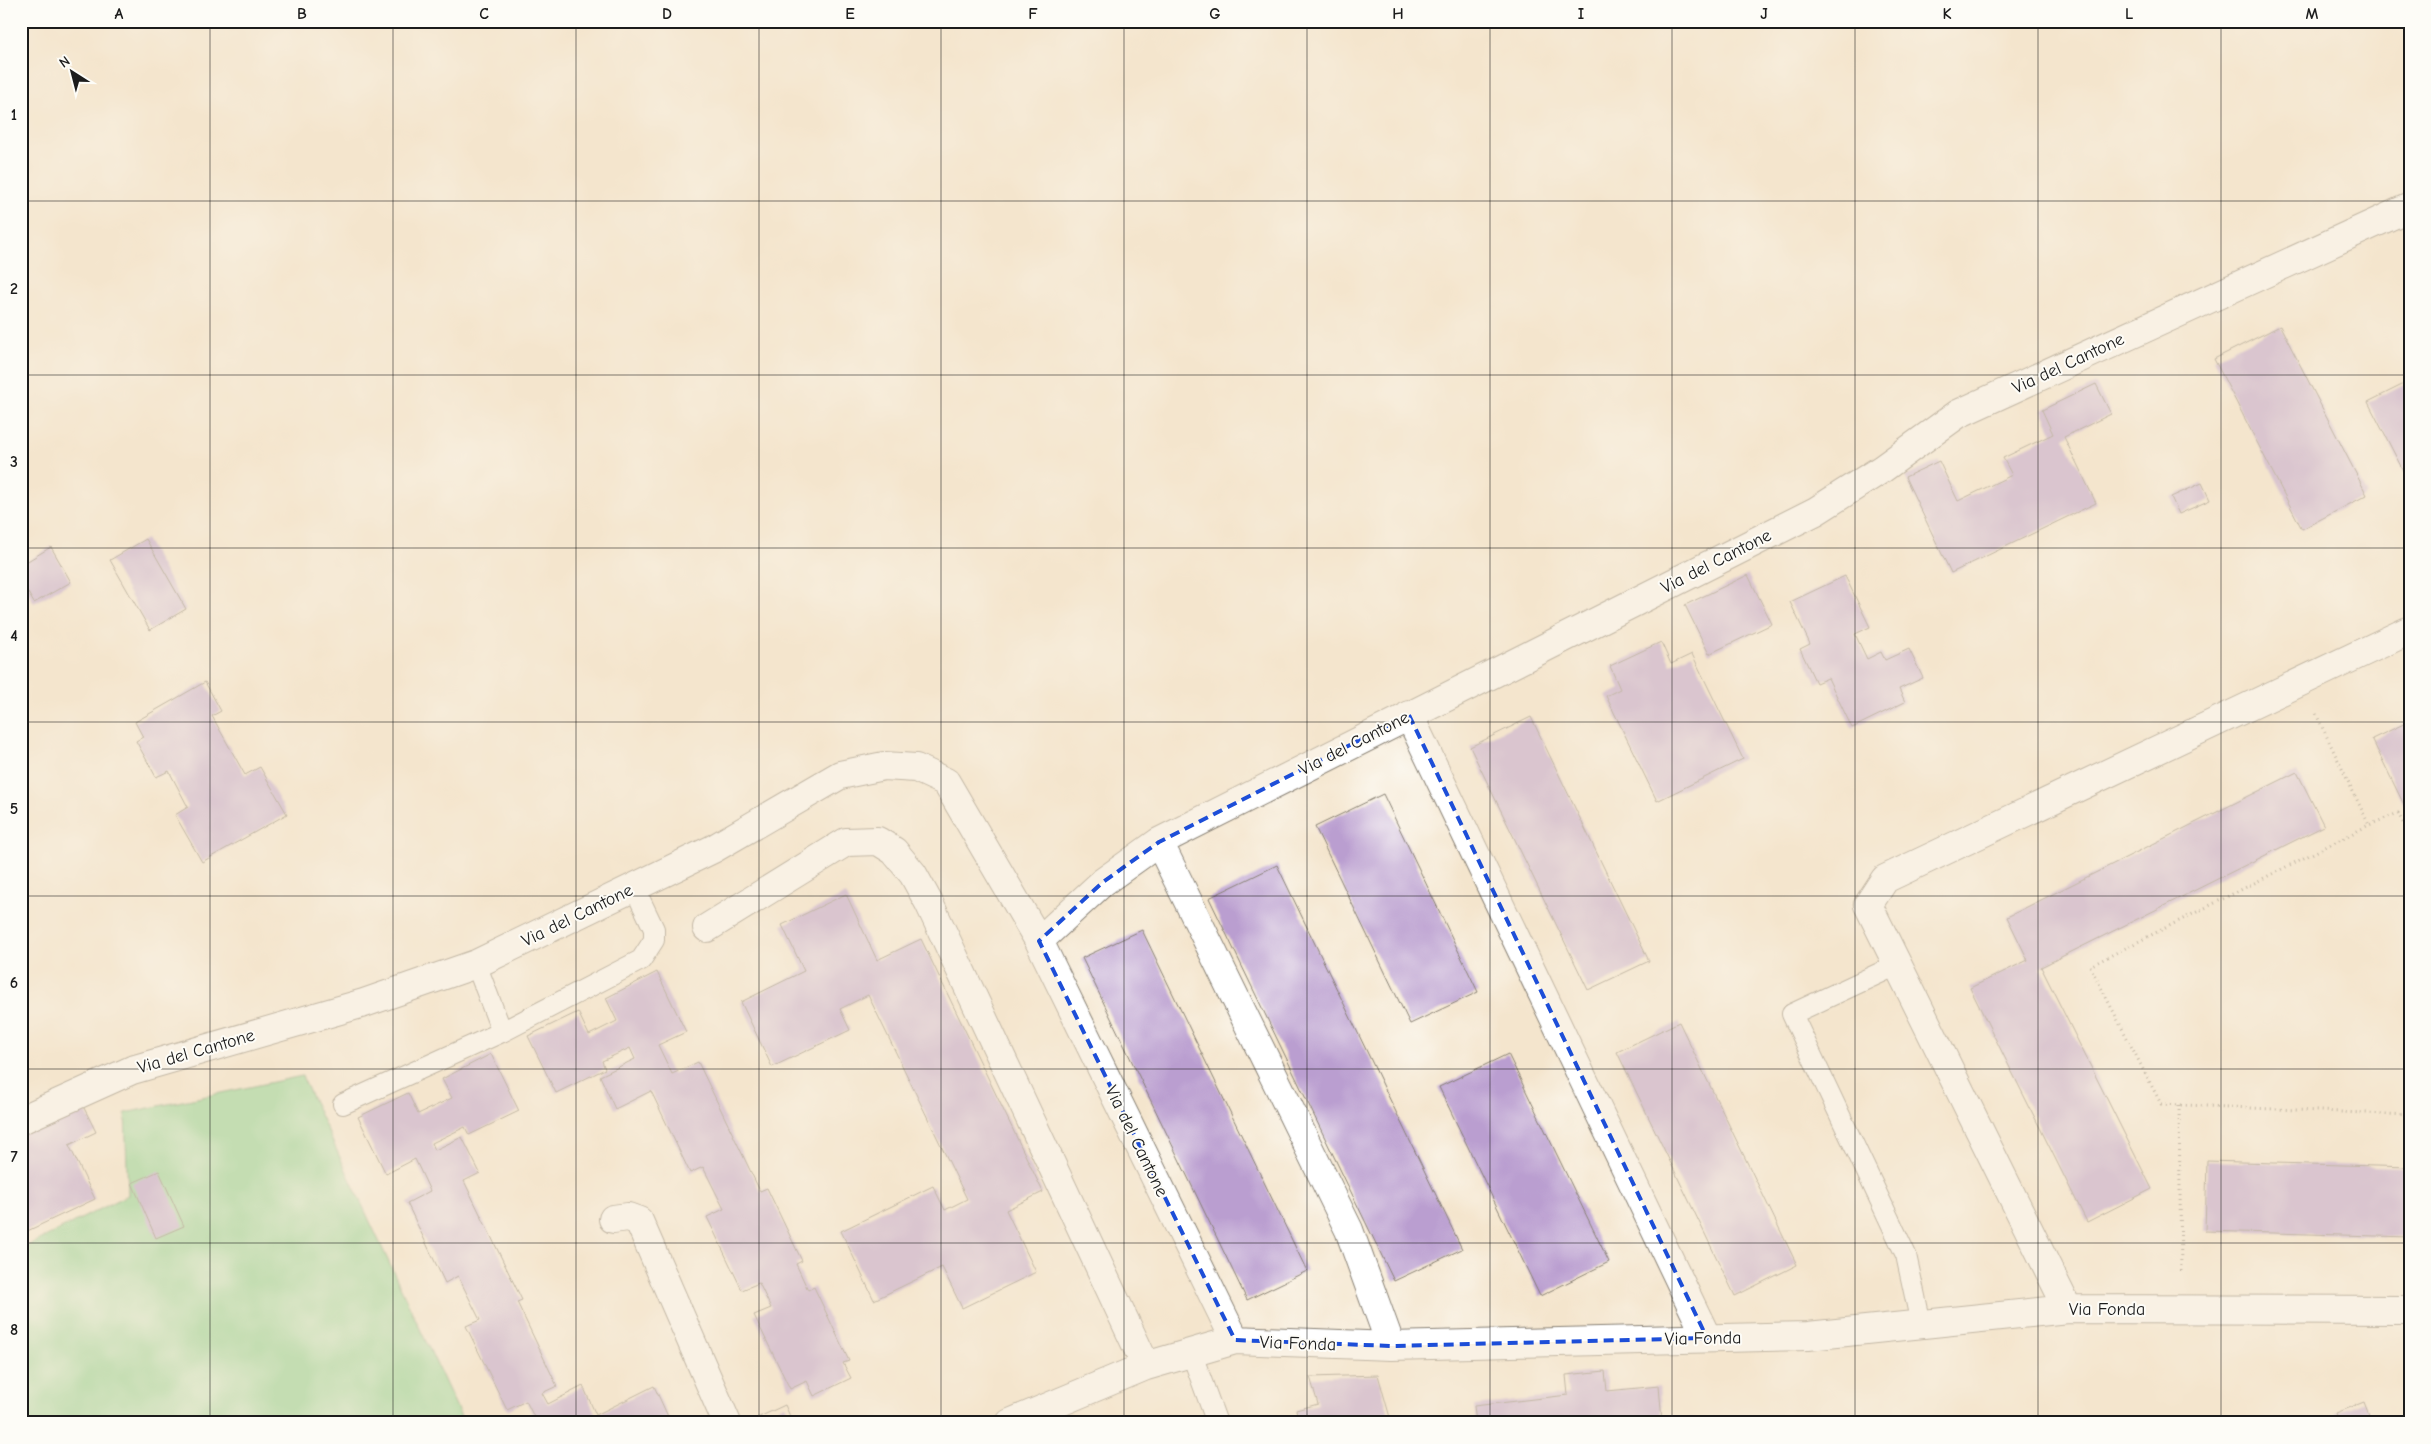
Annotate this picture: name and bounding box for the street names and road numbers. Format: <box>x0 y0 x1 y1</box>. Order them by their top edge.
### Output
street label: Via del Cantone <box>2009 328 2127 399</box>
street label: Via del Cantone <box>1658 525 1775 598</box>
street label: Via del Cantone <box>1296 707 1413 780</box>
street label: Via del Cantone <box>518 879 636 951</box>
street label: Via del Cantone <box>135 1025 257 1078</box>
street label: Via del Cantone <box>1101 1082 1173 1200</box>
street label: Via Fonda <box>2069 1299 2145 1320</box>
street label: Via Fonda <box>1664 1327 1742 1350</box>
street label: Via Fonda <box>1259 1332 1337 1355</box>

